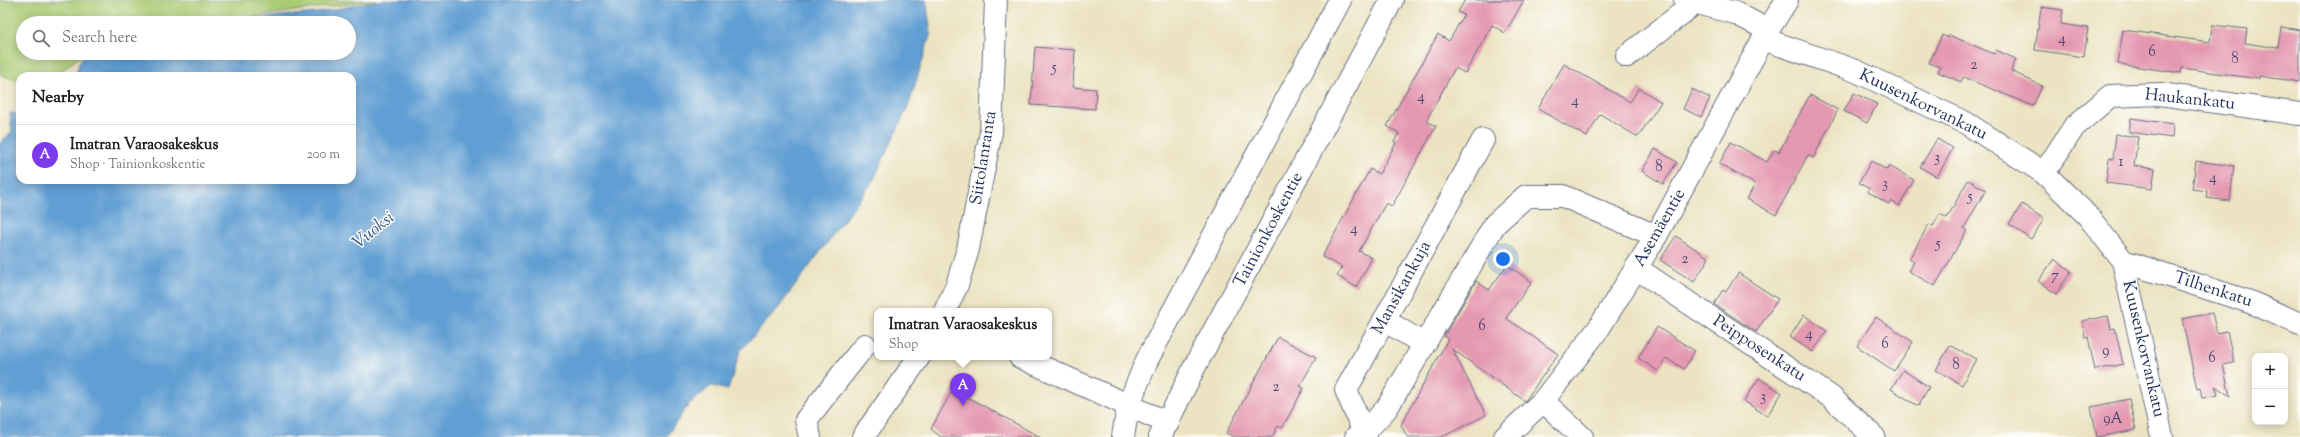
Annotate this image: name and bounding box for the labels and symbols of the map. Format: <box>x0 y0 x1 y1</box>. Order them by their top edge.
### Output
house number: 4 <box>2058 29 2066 50</box>
house number: 6 <box>2148 42 2156 63</box>
house number: 8 <box>2231 49 2239 70</box>
house number: 2 <box>1970 55 1978 76</box>
house number: 5 <box>1050 58 1057 79</box>
street label: Kuusenkorvankatu <box>1855 64 1991 147</box>
street label: Haukankatu <box>2144 83 2236 117</box>
house number: 4 <box>1417 87 1425 108</box>
house number: 4 <box>1571 91 1579 112</box>
street label: Siitolanranta <box>965 109 1003 207</box>
house number: 3 <box>1934 148 1940 169</box>
house number: 1 <box>2118 152 2124 173</box>
house number: 8 <box>1655 157 1663 178</box>
street label: Tainionkoskentie <box>1228 168 1310 292</box>
house number: 4 <box>2209 168 2217 189</box>
house number: 3 <box>1882 174 1888 195</box>
street label: Asemäentie <box>1628 185 1692 271</box>
house number: 5 <box>1966 187 1973 208</box>
water label: Vuoksi <box>347 206 401 256</box>
house number: 4 <box>1350 219 1358 240</box>
house number: 5 <box>1934 234 1941 255</box>
street label: Mansikankuja <box>1366 237 1438 339</box>
your location <box>1493 249 1513 269</box>
house number: 2 <box>1681 249 1689 270</box>
house number: 7 <box>2051 266 2059 287</box>
street label: Tilhenkatu <box>2171 266 2255 314</box>
street label: Kuusenkorvankatu <box>2116 278 2170 420</box>
street label: Peipposenkatu <box>1708 310 1810 388</box>
house number: 6 <box>1478 316 1486 337</box>
house number: 4 <box>1805 324 1813 345</box>
house number: 6 <box>1881 334 1889 355</box>
house number: 9 <box>2102 341 2110 362</box>
house number: 6 <box>2208 348 2216 369</box>
house number: 8 <box>1952 355 1960 376</box>
pin: A <box>950 373 976 406</box>
house number: 2 <box>1272 377 1280 398</box>
house number: 3 <box>1760 387 1766 408</box>
house number: 9A <box>2103 409 2123 430</box>

